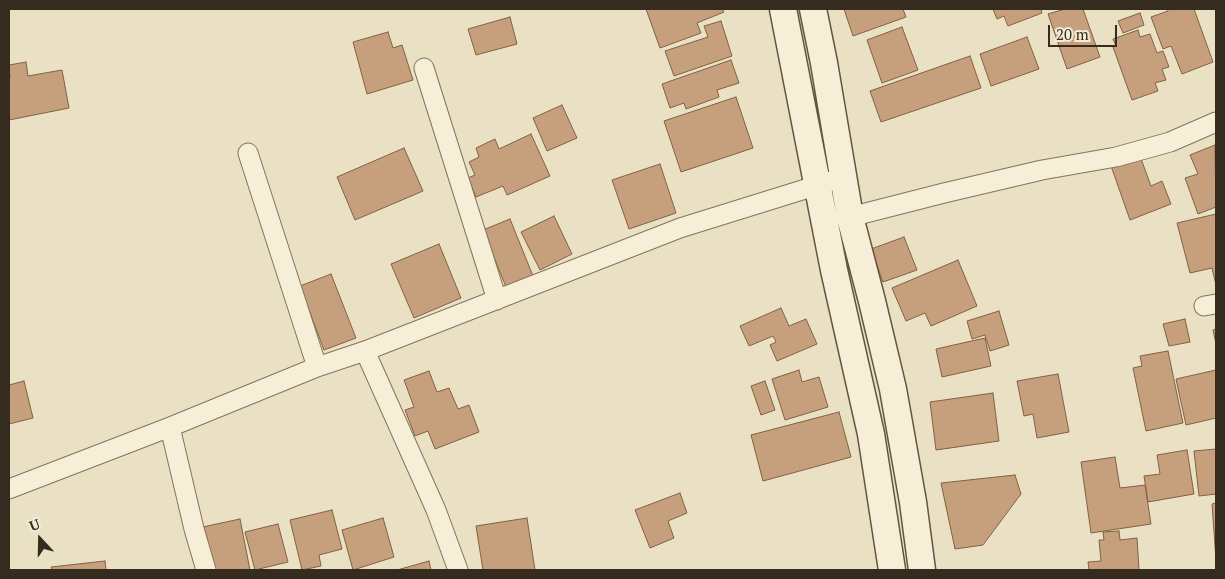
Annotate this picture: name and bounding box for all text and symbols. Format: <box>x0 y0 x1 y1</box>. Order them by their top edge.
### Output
scale bar <box>1050 15 1119 47</box>
text: 20 m <box>1056 24 1089 44</box>
north arrow <box>15 514 65 564</box>
text: U <box>26 514 43 535</box>

